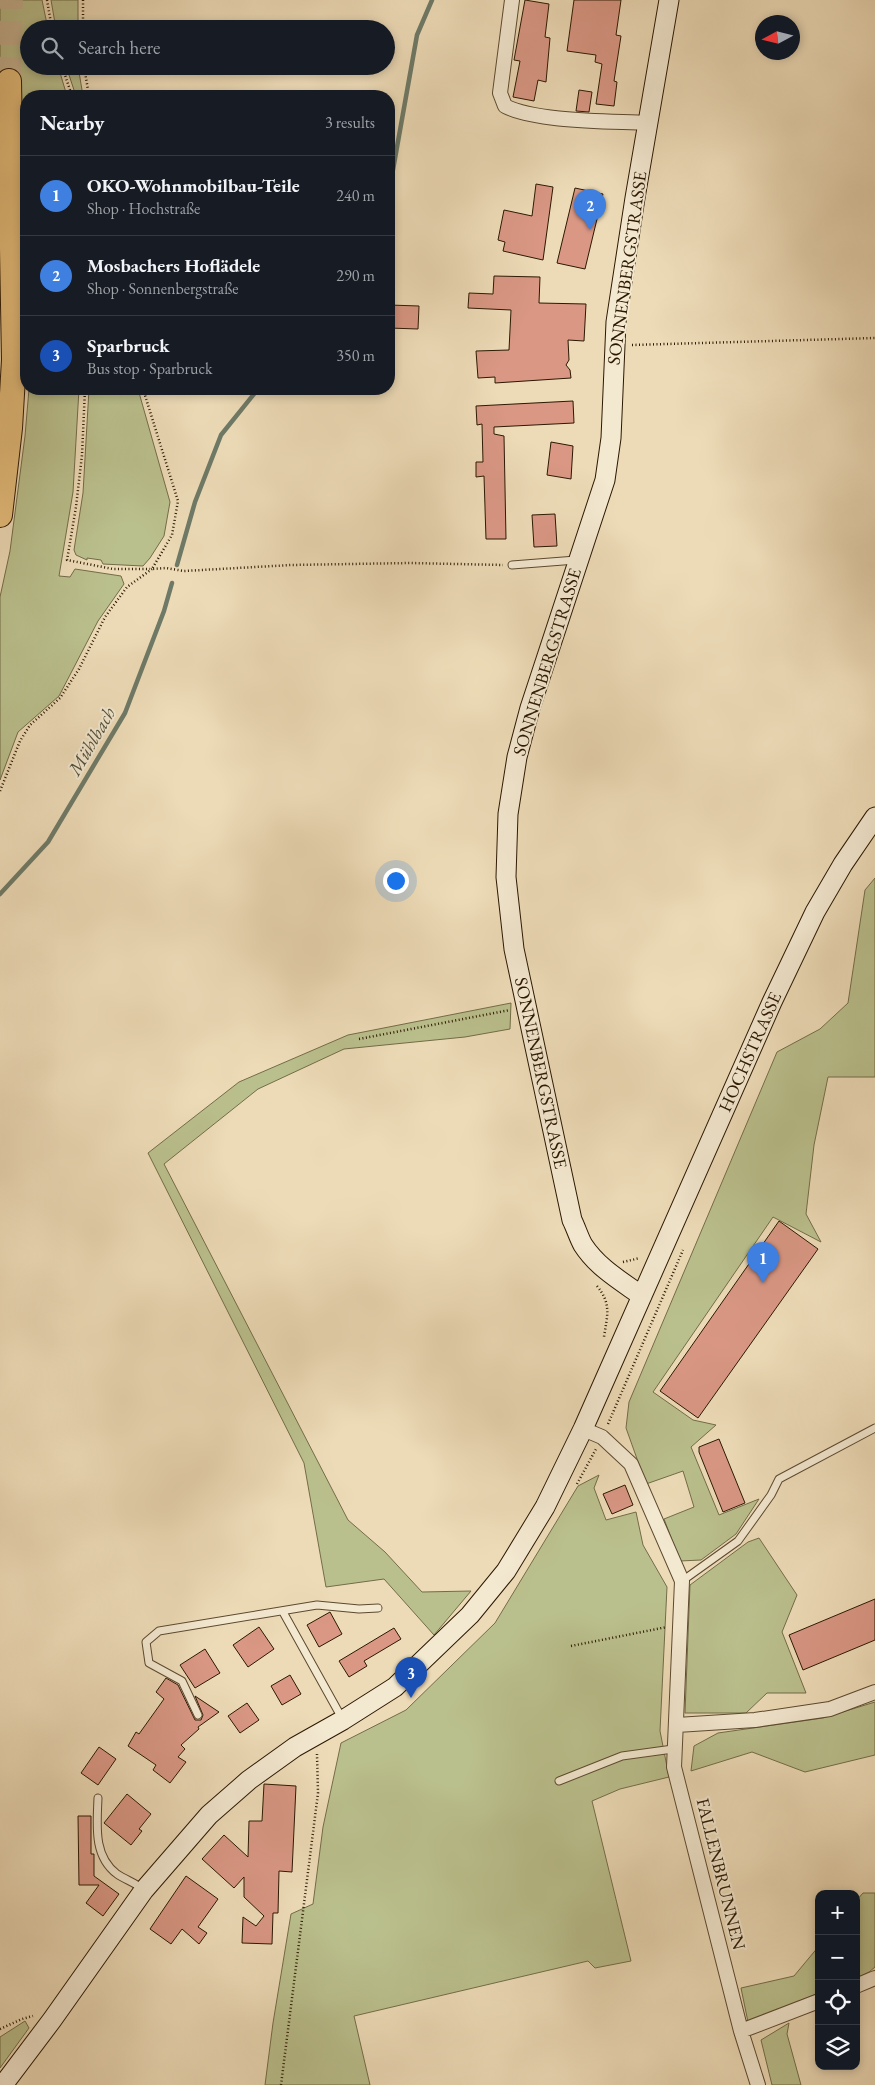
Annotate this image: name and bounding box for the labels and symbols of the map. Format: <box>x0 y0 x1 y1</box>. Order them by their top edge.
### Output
north arrow <box>755 15 800 60</box>
street label: SONNENBERGSTRASSE <box>602 170 651 366</box>
pin: 2 <box>574 189 606 230</box>
street label: SONNENBERGSTRASSE <box>507 565 586 758</box>
water label: Mühlbach <box>61 703 121 781</box>
your location <box>383 868 409 894</box>
street label: SONNENBERGSTRASSE <box>510 975 573 1171</box>
street label: HOCHSTRASSE <box>713 988 786 1115</box>
pin: 1 <box>747 1242 779 1283</box>
pin: 3 <box>395 1657 427 1698</box>
street label: FALLENBRUNNEN <box>692 1796 752 1953</box>

